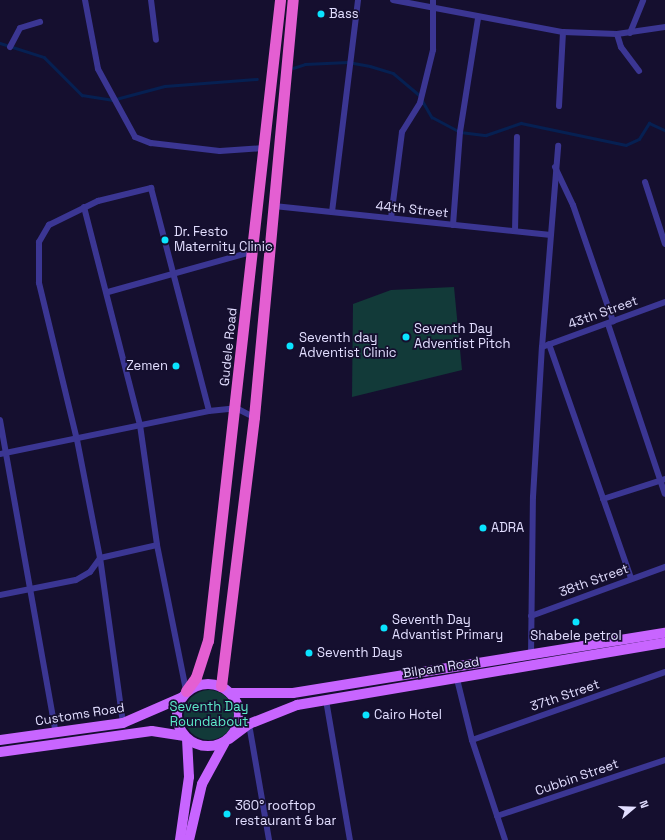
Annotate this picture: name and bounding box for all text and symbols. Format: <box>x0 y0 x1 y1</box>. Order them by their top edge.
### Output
place label: Bass <box>329 6 359 22</box>
marker: Bass <box>316 9 326 19</box>
street label: 44th Street <box>375 198 449 222</box>
place label: Dr. Festo Maternity Clinic <box>174 225 273 256</box>
marker: Dr. Festo Maternity Clinic <box>159 234 171 246</box>
street label: 43th Street <box>566 293 640 333</box>
street label: Gudele Road <box>217 307 241 387</box>
place label: Seventh Day Adventist Pitch <box>414 322 510 353</box>
place label: Seventh day Adventist Clinic <box>299 331 397 362</box>
marker: Seventh Day Adventist Pitch <box>401 332 411 342</box>
marker: Seventh day Adventist Clinic <box>284 340 296 352</box>
place label: Zemen <box>126 358 168 374</box>
marker: Zemen <box>171 361 181 371</box>
place label: ADRA <box>491 520 524 536</box>
marker: ADRA <box>478 523 488 533</box>
street label: 38th Street <box>557 561 631 601</box>
place label: Seventh Day Advantist Primary <box>392 613 503 644</box>
marker: Shabele petrol <box>571 617 581 627</box>
marker: Seventh Day Advantist Primary <box>379 623 389 633</box>
place label: Shabele petrol <box>530 628 622 644</box>
place label: Seventh Days <box>317 645 403 661</box>
marker: Seventh Days <box>304 648 314 658</box>
street label: Bilpam Road <box>402 654 480 682</box>
street label: 37th Street <box>528 677 602 715</box>
street label: Customs Road <box>34 700 126 730</box>
park label: Seventh Day Roundabout <box>170 700 248 731</box>
place label: Cairo Hotel <box>374 707 442 723</box>
marker: Cairo Hotel <box>361 710 371 720</box>
street label: Cubbin Street <box>533 756 621 800</box>
north arrow <box>613 788 653 828</box>
text: N <box>637 798 652 810</box>
place label: 360° rooftop restaurant & bar <box>235 799 336 830</box>
marker: 360° rooftop restaurant & bar <box>222 809 232 819</box>

